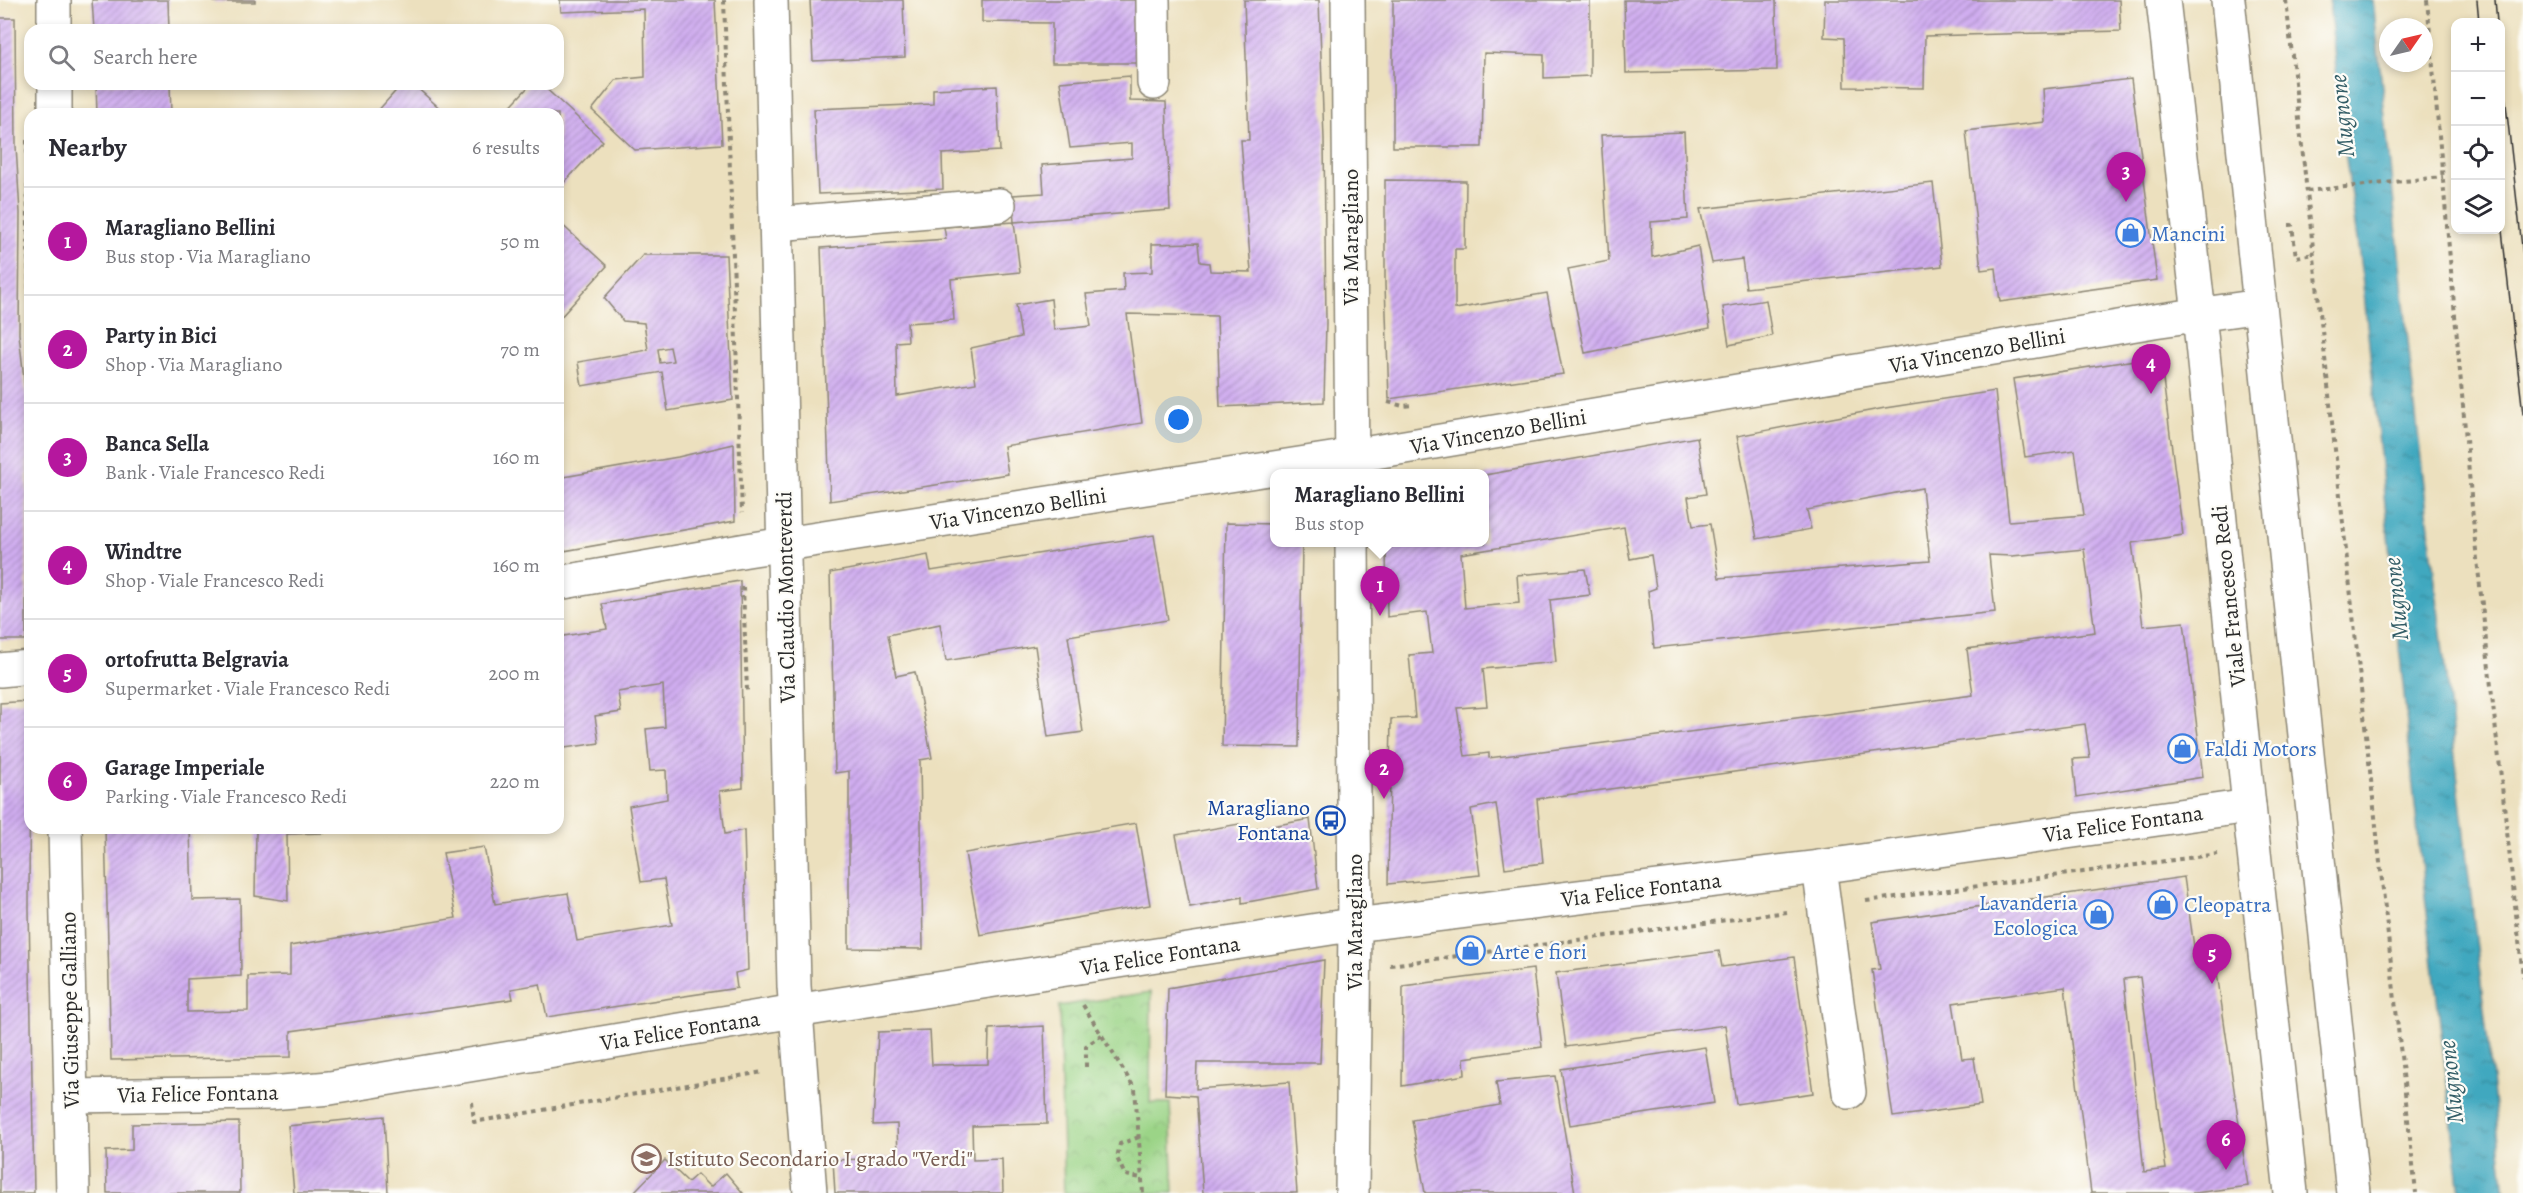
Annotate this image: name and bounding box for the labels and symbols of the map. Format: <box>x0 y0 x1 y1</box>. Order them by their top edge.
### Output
north arrow <box>2379 18 2433 72</box>
water label: Mugnone <box>2322 72 2362 159</box>
pin: 3 <box>2106 152 2146 202</box>
street label: Via Maragliano <box>1336 169 1366 306</box>
shop icon: Mancini <box>2114 217 2146 249</box>
place label: Mancini <box>2151 219 2226 249</box>
street label: Via Vincenzo Bellini <box>1886 321 2068 381</box>
pin: 4 <box>2132 344 2170 394</box>
street label: Via Vincenzo Bellini <box>1407 402 1589 462</box>
your location <box>1164 405 1193 434</box>
street label: Via Vincenzo Bellini <box>927 480 1109 538</box>
street label: Via Claudio Monteverdi <box>769 491 803 704</box>
street label: Viale Francesco Redi <box>2205 504 2254 689</box>
water label: Mugnone <box>2376 555 2416 642</box>
pin: 1 <box>1360 566 1400 616</box>
shop icon: Faldi Motors <box>2167 732 2199 764</box>
place label: Faldi Motors <box>2204 734 2317 764</box>
pin: 2 <box>1364 750 1404 799</box>
place label: Maragliano Fontana <box>1207 793 1311 848</box>
street label: Via Felice Fontana <box>2040 798 2206 850</box>
bus stop icon: Maragliano Fontana <box>1315 804 1347 836</box>
street label: Via Maragliano <box>1340 854 1370 991</box>
street label: Via Felice Fontana <box>1558 865 1724 915</box>
place label: Lavanderia Ecologica <box>1979 888 2079 943</box>
shop icon: Cleopatra <box>2147 888 2179 920</box>
place label: Cleopatra <box>2184 890 2272 920</box>
shop icon: Lavanderia Ecologica <box>2083 899 2115 931</box>
street label: Via Giuseppe Galliano <box>53 911 87 1110</box>
street label: Via Felice Fontana <box>1077 928 1243 984</box>
pin: 5 <box>2192 934 2232 984</box>
shop icon: Arte e fiori <box>1455 935 1487 967</box>
place label: Arte e fiori <box>1491 937 1587 967</box>
street label: Via Felice Fontana <box>597 1003 763 1059</box>
water label: Mugnone <box>2431 1038 2471 1125</box>
street label: Via Felice Fontana <box>116 1078 280 1110</box>
pin: 6 <box>2206 1120 2246 1170</box>
school or university icon: Istituto Secondario I grado "Verdi" <box>630 1142 662 1174</box>
place label: Istituto Secondario I grado "Verdi" <box>667 1144 973 1174</box>

